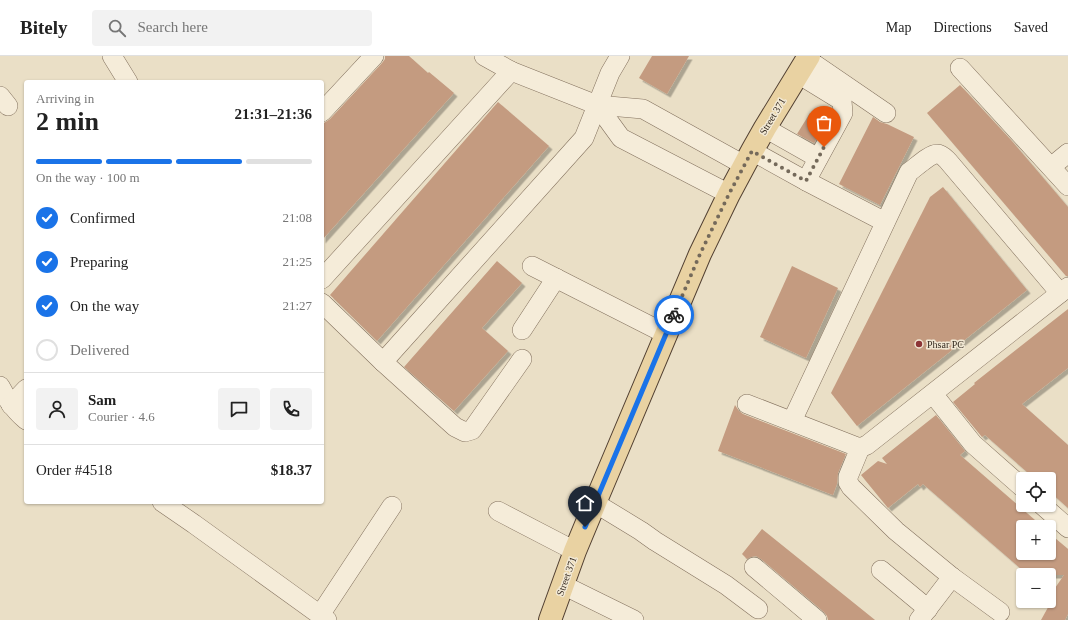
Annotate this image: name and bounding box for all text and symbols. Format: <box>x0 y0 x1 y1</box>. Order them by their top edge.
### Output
search box <box>92 10 372 46</box>
text: Bitely <box>20 17 68 38</box>
icon: search <box>106 17 128 39</box>
text: Search here <box>138 19 208 35</box>
text: Map <box>886 20 911 35</box>
text: Directions <box>933 20 992 35</box>
text: Saved <box>1014 20 1048 35</box>
text: Arriving in <box>36 91 94 106</box>
street label: Street 371 <box>757 96 788 137</box>
text: 21:31–21:36 <box>235 106 312 122</box>
pin <box>807 106 841 147</box>
text: 2 min <box>36 107 99 136</box>
icon: bag <box>813 112 835 134</box>
text: On the way · 100 m <box>36 170 140 185</box>
icon: check <box>36 207 58 229</box>
text: Confirmed <box>70 210 135 226</box>
text: 21:08 <box>282 210 312 225</box>
icon: check <box>36 251 58 273</box>
text: Preparing <box>70 254 128 270</box>
text: 21:25 <box>282 254 312 269</box>
icon: check <box>36 295 58 317</box>
courier <box>654 295 694 335</box>
text: On the way <box>70 298 139 314</box>
text: 21:27 <box>282 298 312 313</box>
icon: bike <box>663 304 685 326</box>
marker: Phsar PC <box>914 339 924 349</box>
place label: Phsar PC <box>927 339 964 350</box>
text: Delivered <box>70 342 129 358</box>
button: person <box>36 388 78 430</box>
button: chat <box>218 388 260 430</box>
button: phone <box>270 388 312 430</box>
text: Sam <box>88 392 116 408</box>
text: Courier · 4.6 <box>88 409 155 424</box>
text: Order #4518 <box>36 462 112 478</box>
text: $18.37 <box>271 462 312 478</box>
map controls <box>1016 472 1056 608</box>
button: locate <box>1016 472 1056 512</box>
pin <box>568 486 602 527</box>
icon: home <box>574 492 596 514</box>
button: + <box>1016 520 1056 560</box>
street label: Street 371 <box>554 555 579 597</box>
button: − <box>1016 568 1056 608</box>

